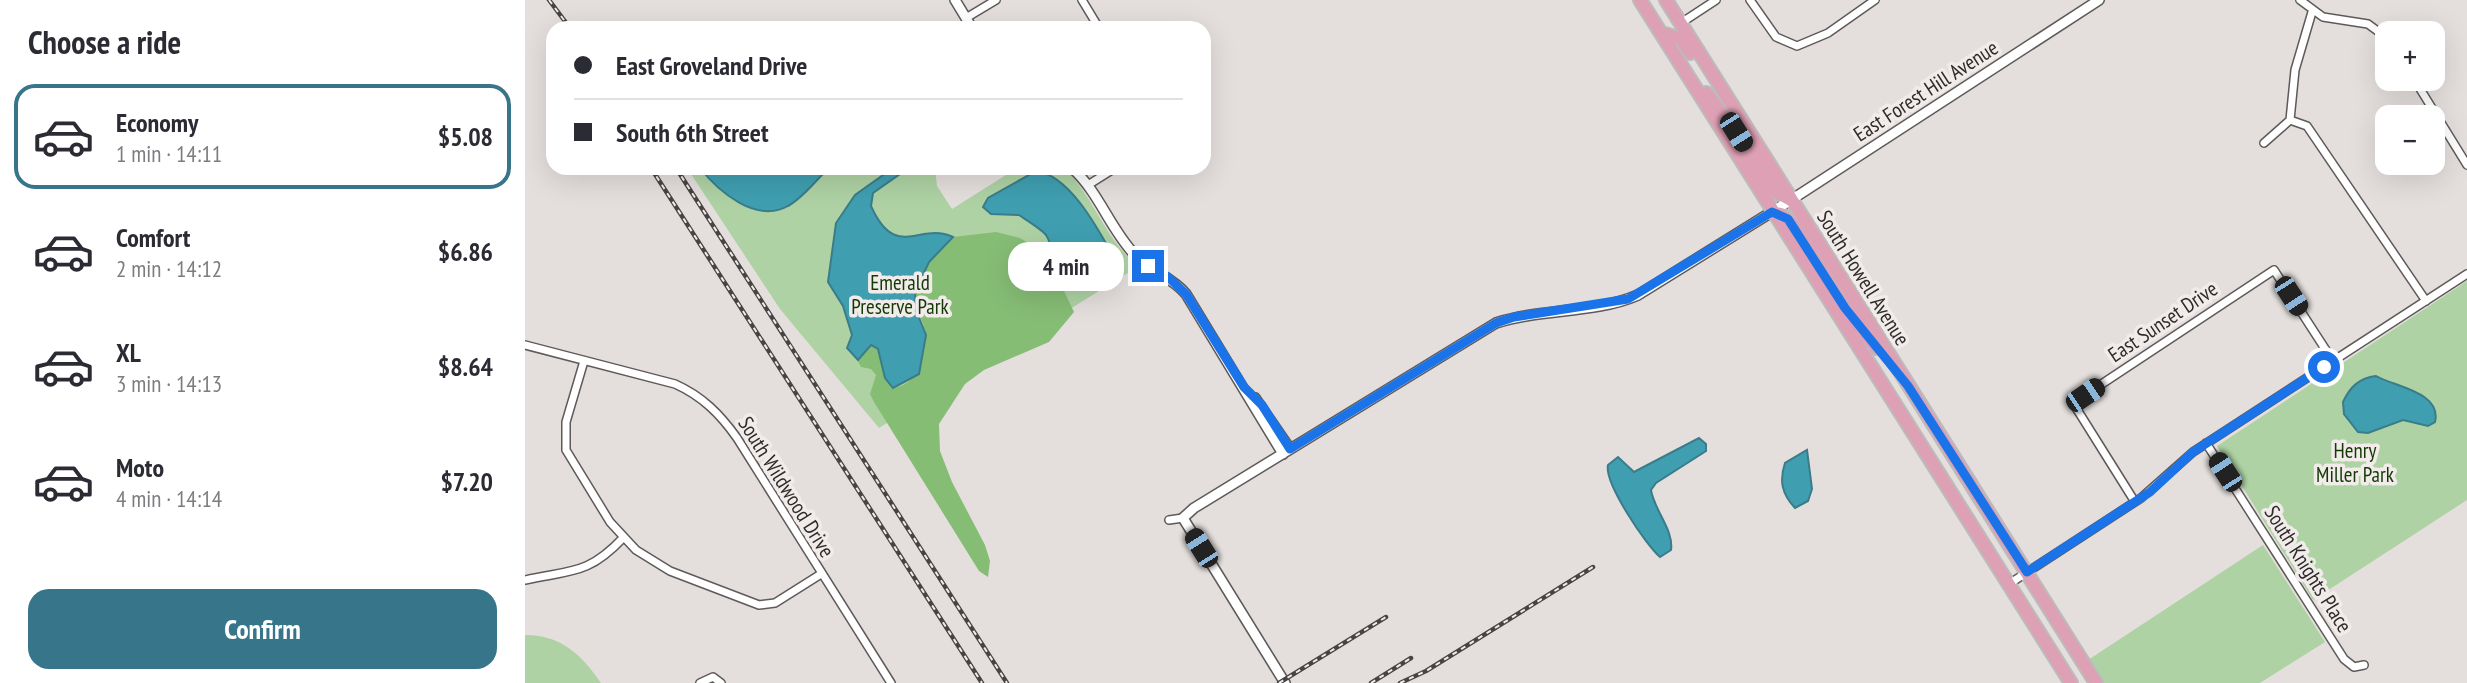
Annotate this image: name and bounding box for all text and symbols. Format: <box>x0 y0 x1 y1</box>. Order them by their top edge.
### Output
text: Choose a ride <box>28 21 181 63</box>
map controls <box>2375 21 2445 175</box>
button: + <box>2375 21 2445 91</box>
street label: East Forest Hill Avenue <box>1848 34 2003 147</box>
text: East Groveland Drive <box>616 49 807 82</box>
icon: car <box>32 105 95 168</box>
button: − <box>2375 105 2445 175</box>
text: Economy <box>116 106 198 139</box>
car <box>1716 109 1757 155</box>
text: South 6th Street <box>616 116 769 149</box>
text: $5.08 <box>438 120 493 153</box>
text: 1 min · 14:11 <box>116 139 222 168</box>
street label: South Howell Avenue <box>1811 205 1916 350</box>
icon: car <box>32 220 95 283</box>
text: Comfort <box>116 221 190 254</box>
text: $6.86 <box>438 235 493 268</box>
callout: 4 min <box>1008 242 1123 290</box>
route end <box>1132 250 1164 282</box>
text: 4 min <box>1043 252 1089 281</box>
text: 2 min · 14:12 <box>116 254 222 283</box>
park label: Emerald Preserve Park <box>851 269 949 320</box>
car <box>2271 273 2312 319</box>
street label: East Sunset Drive <box>2103 275 2223 368</box>
icon: car <box>32 335 95 398</box>
text: XL <box>116 336 141 369</box>
text: $8.64 <box>438 350 493 383</box>
route start <box>2308 351 2340 383</box>
text: 3 min · 14:13 <box>116 369 222 398</box>
car <box>2062 375 2109 415</box>
street label: South Wildwood Drive <box>732 411 841 562</box>
park label: Henry Miller Park <box>2316 437 2394 488</box>
car <box>2205 449 2246 495</box>
icon: car <box>32 450 95 513</box>
text: Moto <box>116 451 164 484</box>
text: $7.20 <box>440 465 493 498</box>
text: 4 min · 14:14 <box>116 484 222 513</box>
street label: South Knights Place <box>2259 500 2358 637</box>
car <box>1181 525 1222 571</box>
button: Confirm <box>28 589 497 669</box>

